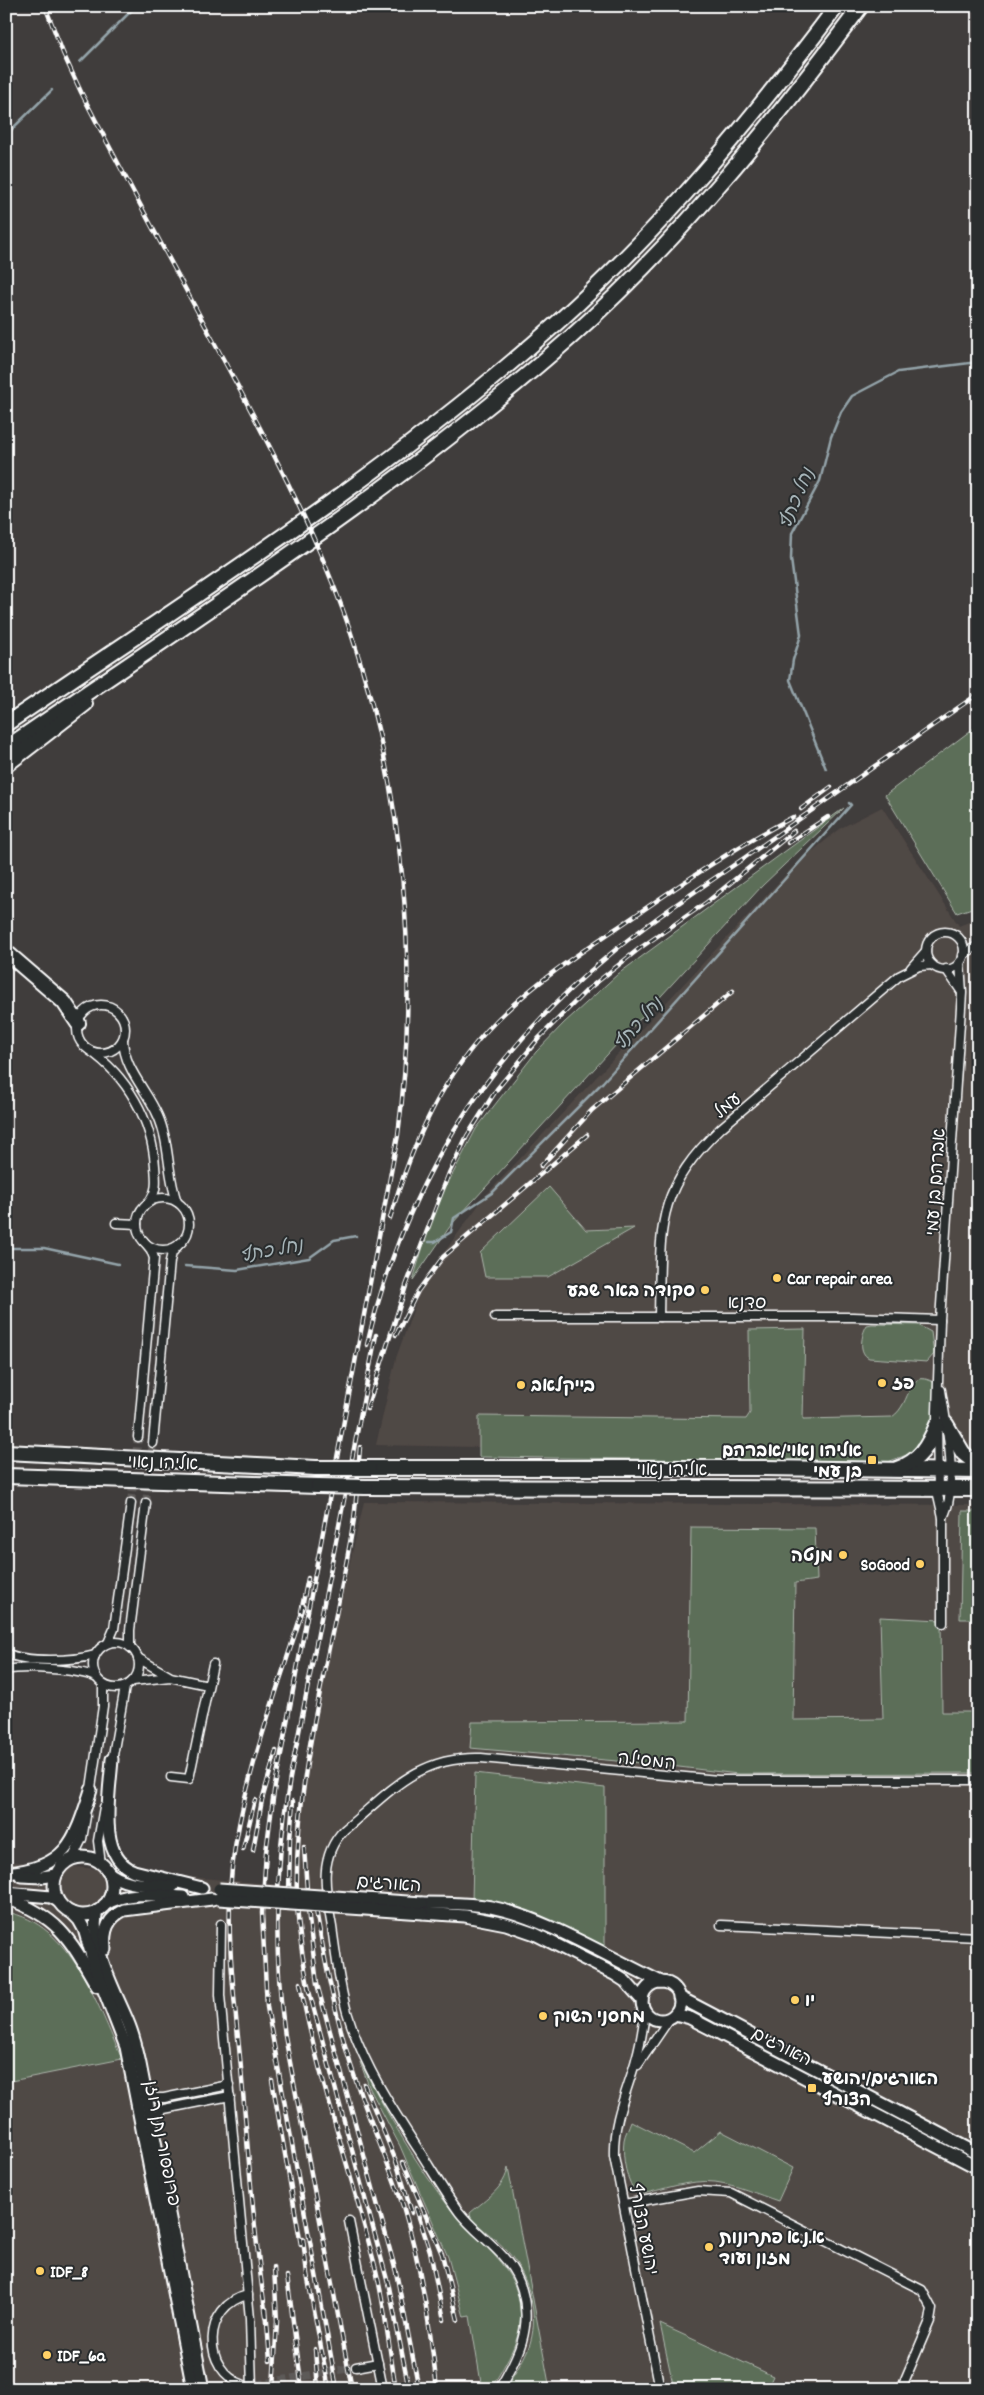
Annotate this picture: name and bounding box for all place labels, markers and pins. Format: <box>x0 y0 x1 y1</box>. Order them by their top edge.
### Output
place label: Car repair area <box>787 1268 893 1293</box>
marker: Car repair area <box>771 1272 783 1284</box>
place label: סקודה באר שבע <box>567 1280 695 1305</box>
marker: סקודה באר שבע <box>699 1284 711 1296</box>
place label: פז <box>892 1373 914 1398</box>
place label: בייקלאב <box>530 1375 595 1400</box>
marker: פז <box>876 1377 888 1389</box>
marker: בייקלאב <box>515 1379 527 1391</box>
place label: אליהו נאוי/אברהם בן עמי <box>722 1440 862 1486</box>
marker: אליהו נאוי/אברהם בן עמי <box>866 1454 878 1466</box>
place label: מנטה <box>791 1545 833 1570</box>
marker: מנטה <box>837 1549 849 1561</box>
place label: SoGood <box>861 1554 910 1579</box>
marker: SoGood <box>914 1558 926 1570</box>
place label: יו <box>805 1990 815 2015</box>
marker: יו <box>789 1994 801 2006</box>
place label: מחסני השוק <box>553 2006 645 2031</box>
marker: מחסני השוק <box>537 2010 549 2022</box>
place label: האורגים/יהושע הצורף <box>822 2068 938 2114</box>
marker: האורגים/יהושע הצורף <box>806 2082 818 2094</box>
place label: א.נ.א פתרונות מזון ועוד <box>719 2227 825 2273</box>
marker: א.נ.א פתרונות מזון ועוד <box>703 2241 715 2253</box>
place label: IDF_8 <box>50 2261 88 2286</box>
marker: IDF_8 <box>34 2265 46 2277</box>
place label: IDF_6a <box>57 2345 106 2370</box>
marker: IDF_6a <box>41 2349 53 2361</box>

